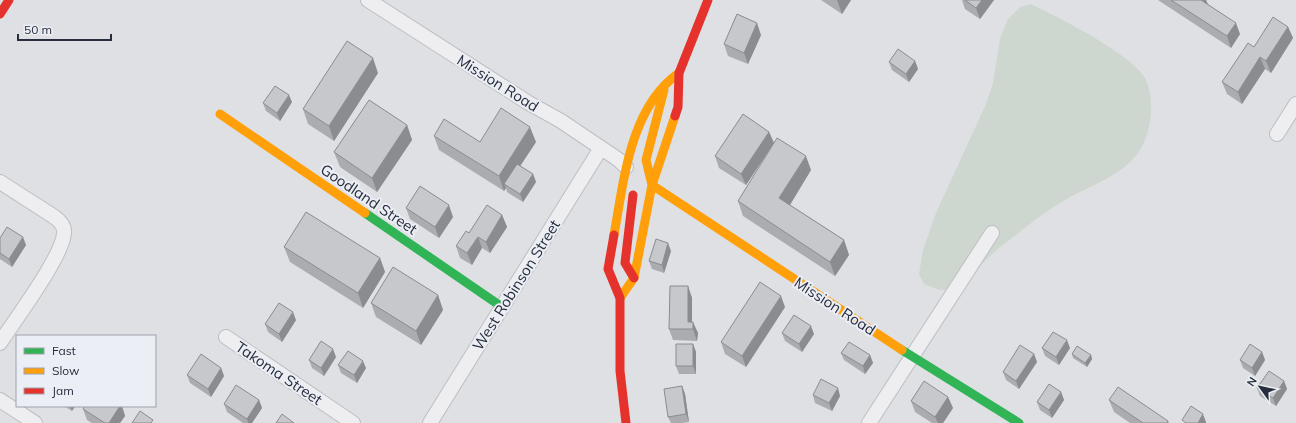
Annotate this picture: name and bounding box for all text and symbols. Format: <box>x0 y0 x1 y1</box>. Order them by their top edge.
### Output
scale bar <box>18 16 111 42</box>
text: 50 m <box>24 22 52 37</box>
street label: Mission Road <box>454 50 542 116</box>
street label: Goodland Street <box>317 160 421 238</box>
street label: West Robinson Street <box>468 216 564 354</box>
street label: Mission Road <box>791 273 879 339</box>
legend <box>16 335 156 407</box>
street label: Takoma Street <box>232 337 326 409</box>
text: Fast <box>52 343 76 358</box>
text: Slow <box>52 363 80 378</box>
north arrow <box>1240 367 1280 407</box>
text: N <box>1243 374 1260 389</box>
text: Jam <box>52 383 74 398</box>

